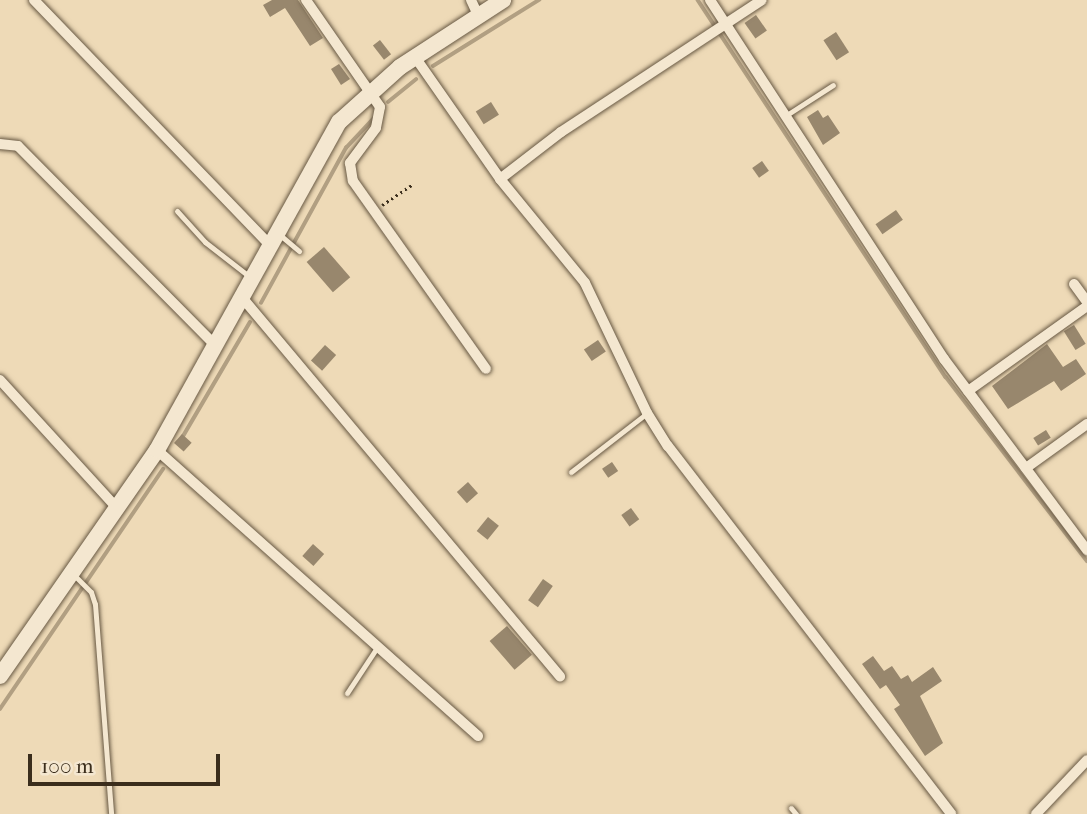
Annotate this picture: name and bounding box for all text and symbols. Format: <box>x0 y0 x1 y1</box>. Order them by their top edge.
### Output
scale bar <box>32 740 224 784</box>
text: 100 m <box>41 754 94 778</box>

